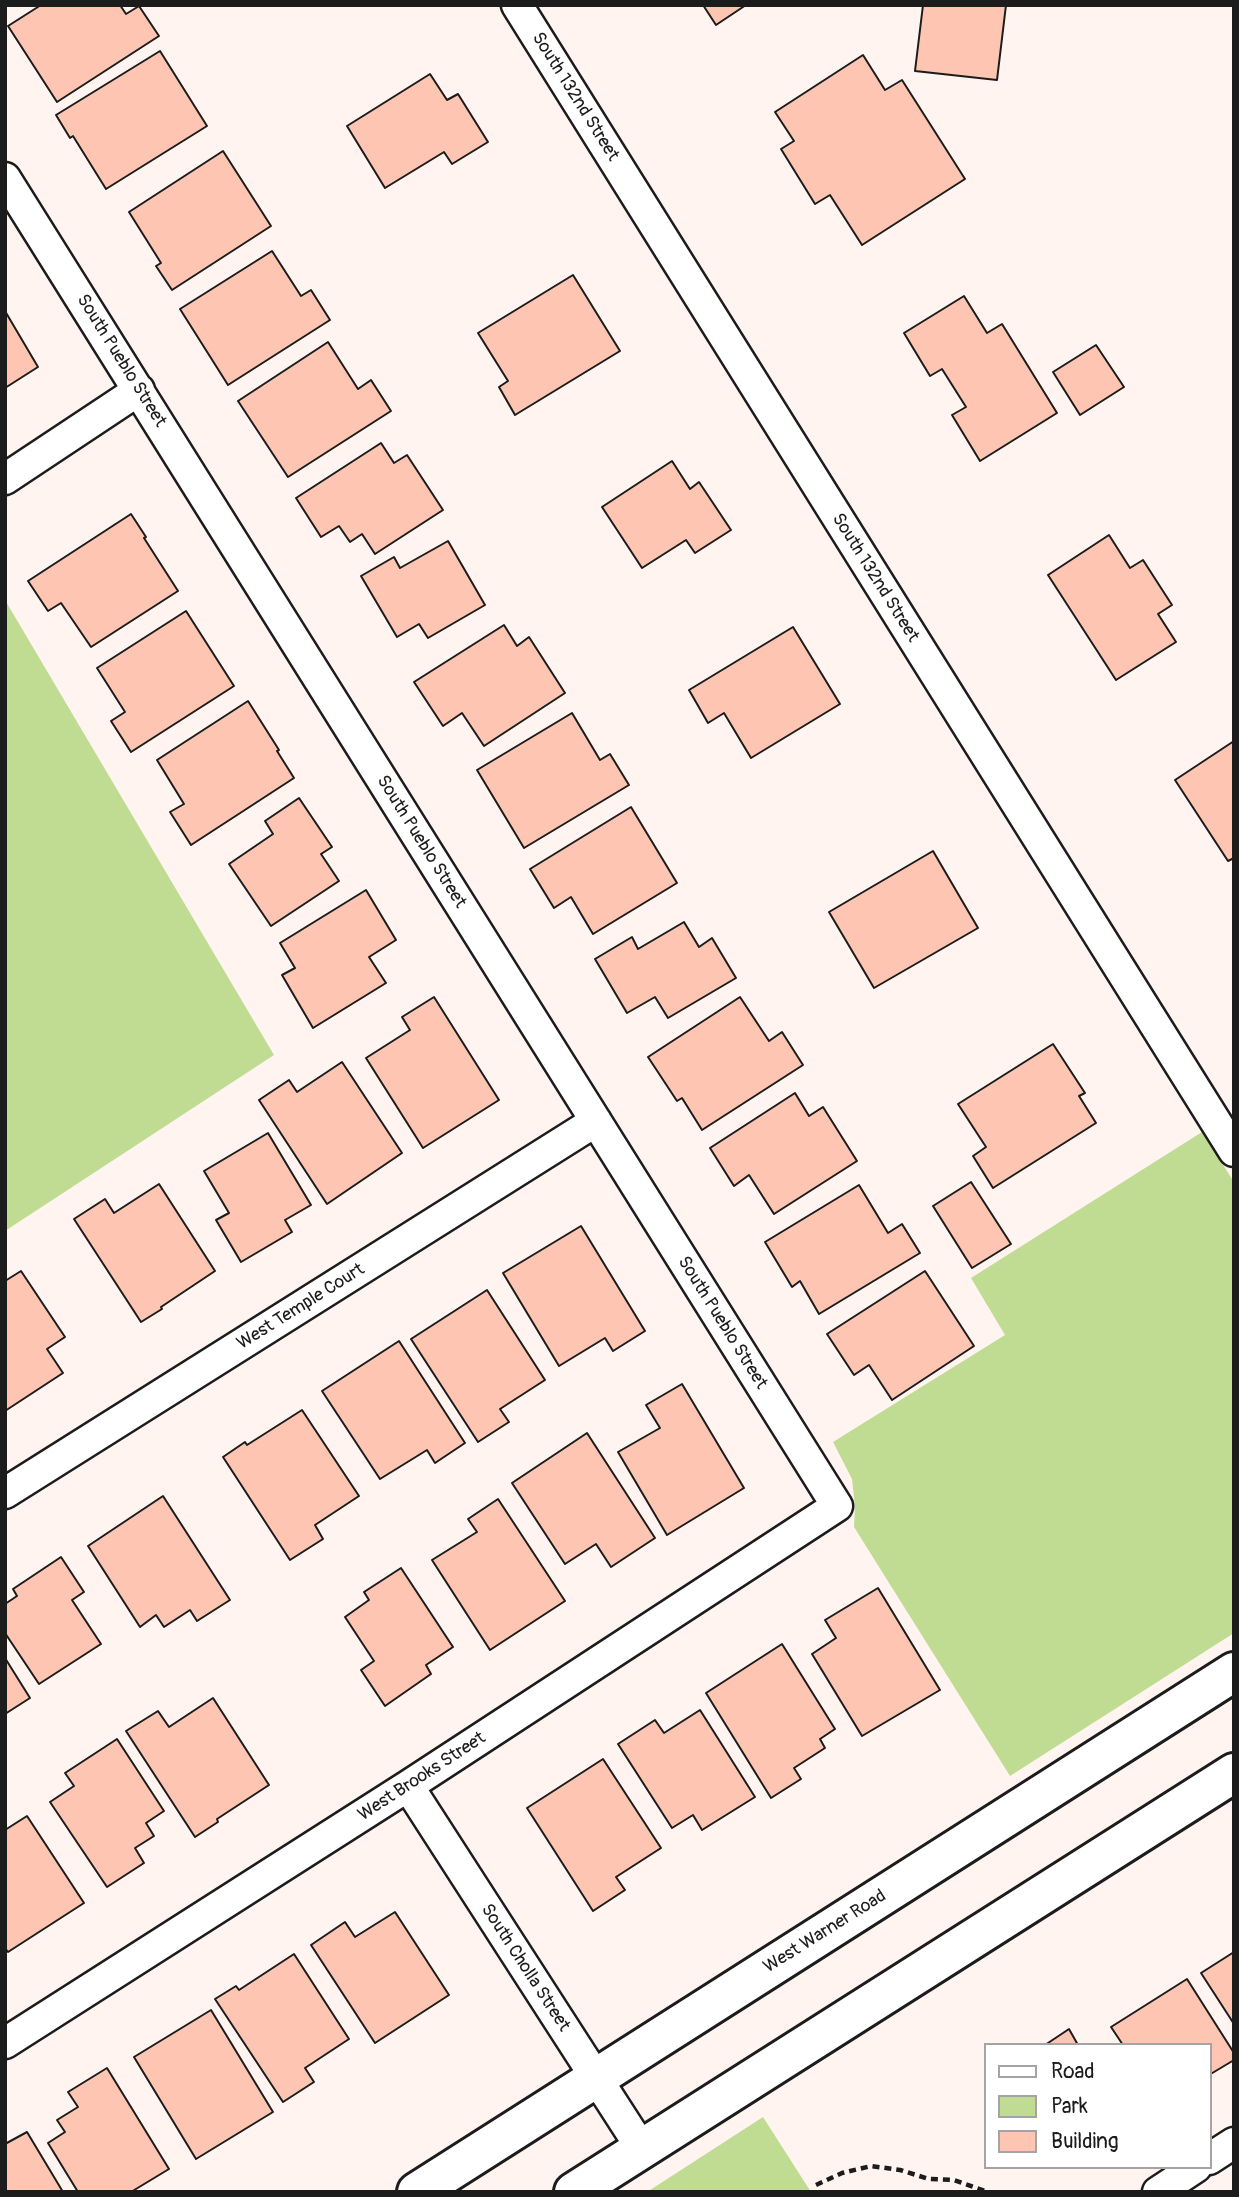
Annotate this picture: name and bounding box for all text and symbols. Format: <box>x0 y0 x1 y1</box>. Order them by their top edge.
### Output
street label: South 132nd Street <box>527 29 623 165</box>
street label: South Pueblo Street <box>72 291 170 431</box>
street label: South 132nd Street <box>827 510 923 646</box>
street label: South Pueblo Street <box>372 772 470 912</box>
street label: South Pueblo Street <box>673 1253 771 1393</box>
street label: West Temple Court <box>233 1259 369 1355</box>
street label: West Brooks Street <box>354 1728 490 1826</box>
street label: West Warner Road <box>760 1886 890 1978</box>
street label: South Cholla Street <box>476 1900 574 2036</box>
legend <box>984 2043 1211 2169</box>
text: Road <box>1051 2058 1095 2085</box>
text: Park <box>1051 2093 1088 2120</box>
text: Building <box>1051 2128 1118 2155</box>

